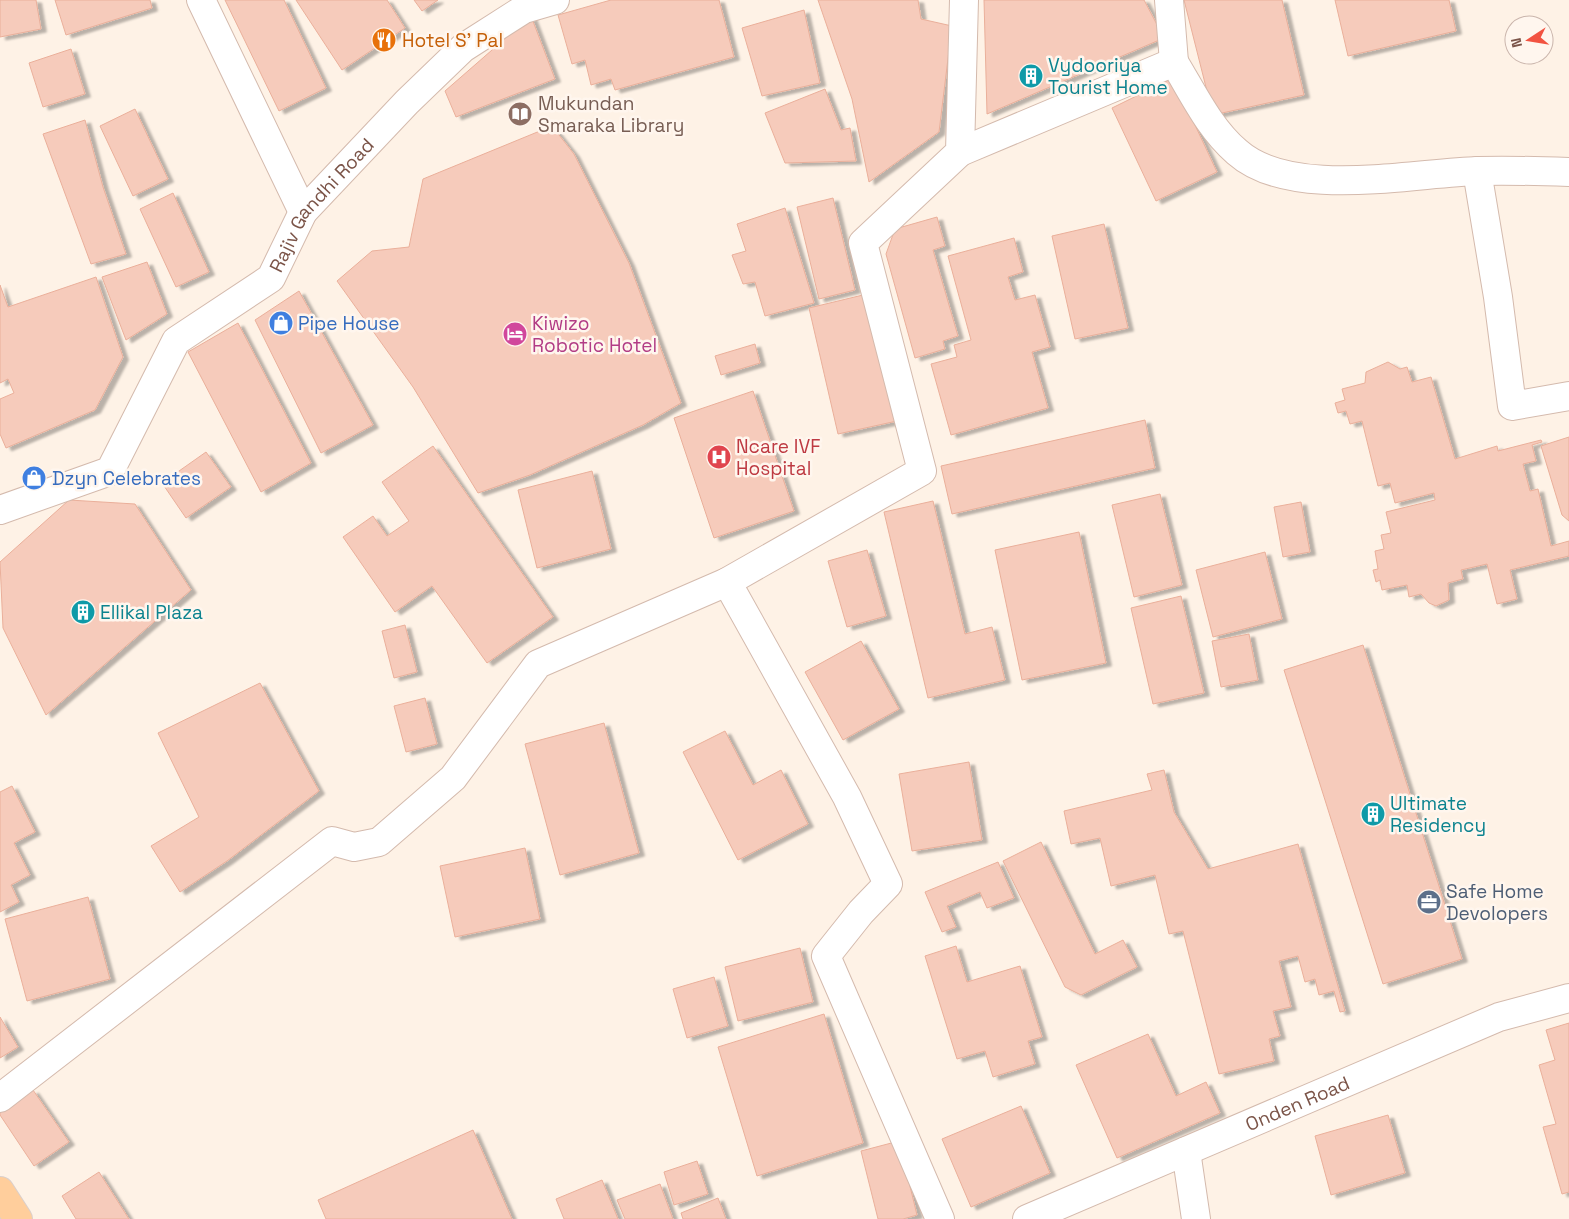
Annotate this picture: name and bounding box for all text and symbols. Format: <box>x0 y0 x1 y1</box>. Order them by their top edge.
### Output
north arrow <box>1504 15 1554 65</box>
restaurant icon: Hotel S' Pal <box>371 27 397 53</box>
place label: Hotel S' Pal <box>402 28 503 53</box>
text: N <box>1507 36 1526 49</box>
place label: Vydooriya Tourist Home <box>1048 53 1168 100</box>
building icon: Vydooriya Tourist Home <box>1018 63 1044 89</box>
place label: Mukundan Smaraka Library <box>538 91 684 138</box>
library icon: Mukundan Smaraka Library <box>507 101 533 127</box>
street label: Rajiv Gandhi Road <box>264 133 379 276</box>
shop icon: Pipe House <box>268 310 294 336</box>
place label: Pipe House <box>298 311 400 336</box>
place label: Kiwizo Robotic Hotel <box>532 311 657 358</box>
hotel icon: Kiwizo Robotic Hotel <box>502 321 528 347</box>
place label: Ncare IVF Hospital <box>736 434 821 481</box>
hospital icon: Ncare IVF Hospital <box>706 444 732 470</box>
shop icon: Dzyn Celebrates <box>21 465 47 491</box>
place label: Dzyn Celebrates <box>52 466 201 491</box>
building icon: Ellikal Plaza <box>70 599 96 625</box>
place label: Ellikal Plaza <box>100 600 203 625</box>
place label: Ultimate Residency <box>1390 791 1486 838</box>
building icon: Ultimate Residency <box>1360 801 1386 827</box>
place label: Safe Home Devolopers <box>1446 879 1548 926</box>
office icon: Safe Home Devolopers <box>1416 889 1442 915</box>
street label: Onden Road <box>1241 1070 1353 1137</box>

